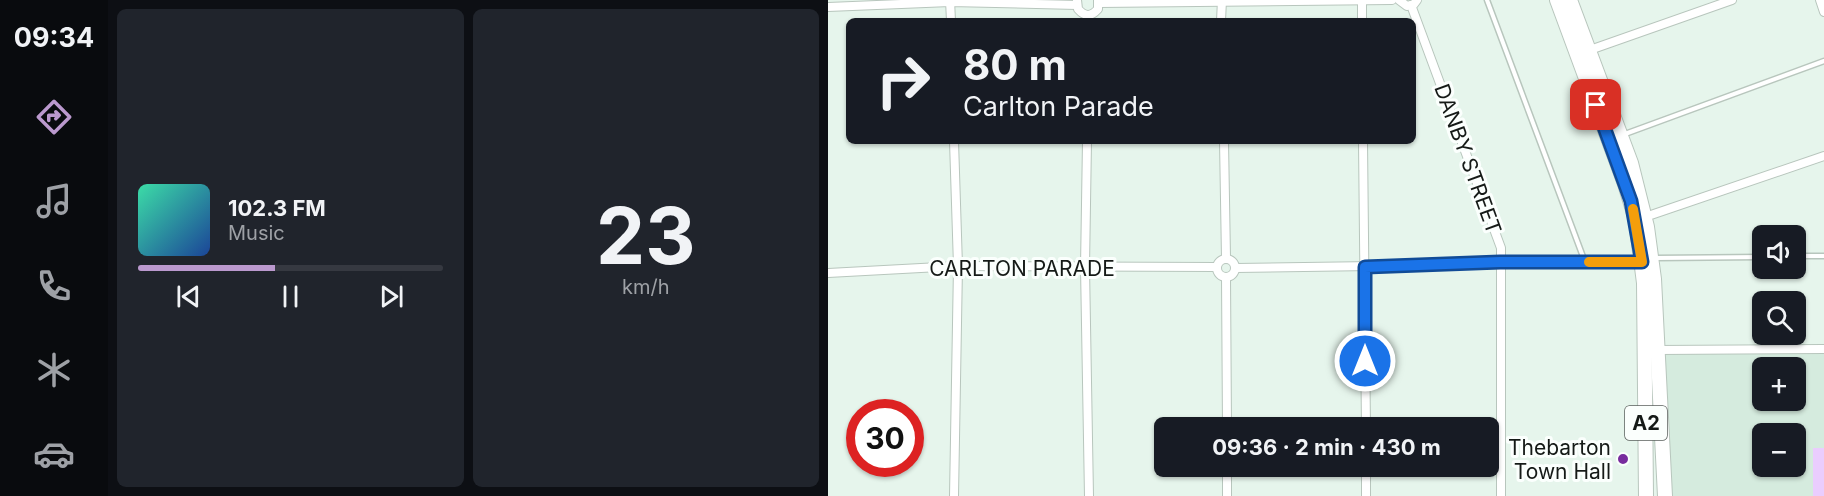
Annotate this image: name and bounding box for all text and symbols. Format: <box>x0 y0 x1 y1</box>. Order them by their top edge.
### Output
text: 09:34 <box>14 21 94 54</box>
text: 80 m <box>963 39 1067 90</box>
icon: right <box>864 42 942 120</box>
pin <box>1570 79 1621 130</box>
street label: DANBY STREET <box>1429 80 1507 238</box>
icon: arrive <box>1579 88 1612 121</box>
text: Carlton Parade <box>963 90 1154 123</box>
icon: directions <box>33 96 75 138</box>
icon: music <box>33 180 75 222</box>
text: 23 <box>596 188 695 283</box>
text: 102.3 FM <box>228 195 326 221</box>
text: Music <box>228 221 285 245</box>
map controls <box>1752 225 1806 477</box>
button: sound <box>1752 225 1806 279</box>
street label: CARLTON PARADE <box>929 256 1115 281</box>
icon: phone <box>33 265 75 307</box>
text: km/h <box>622 275 670 299</box>
icon: previous <box>172 280 205 313</box>
icon: pause <box>274 280 307 313</box>
icon: next <box>375 280 408 313</box>
button: search <box>1752 291 1806 345</box>
position arrow <box>1333 329 1397 393</box>
icon: climate <box>33 349 75 391</box>
button: + <box>1752 357 1806 411</box>
speed limit sign: 30 <box>846 399 924 477</box>
road number: A2 <box>1625 406 1667 440</box>
button: − <box>1752 423 1806 477</box>
icon: car <box>33 433 75 475</box>
text: 09:36 · 2 min · 430 m <box>1212 434 1441 460</box>
place label: Thebarton Town Hall <box>1508 435 1611 484</box>
marker: Thebarton Town Hall <box>1616 452 1630 466</box>

